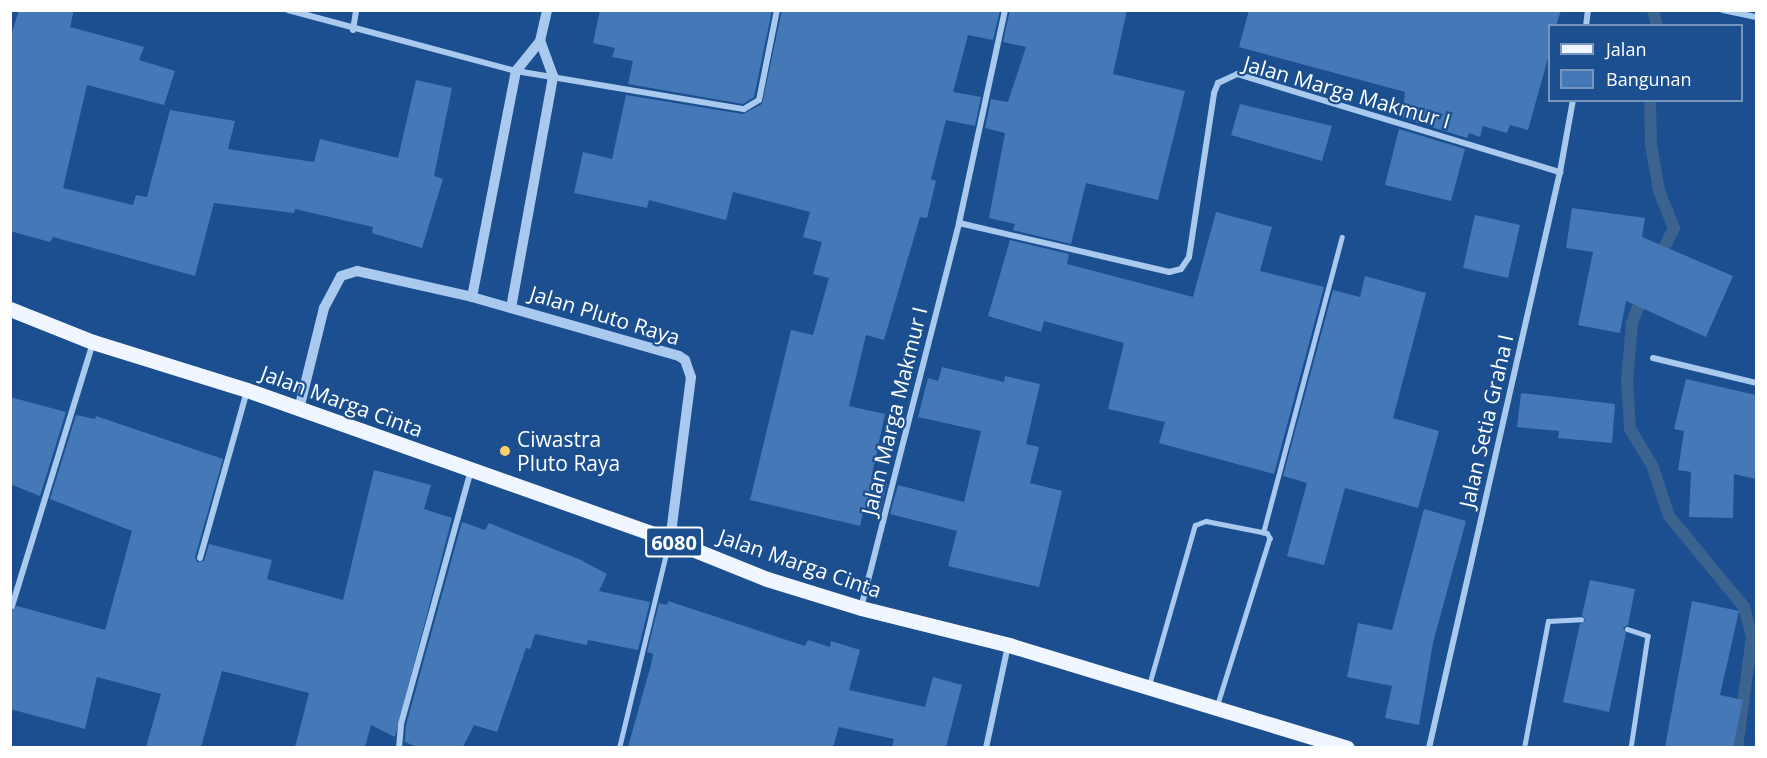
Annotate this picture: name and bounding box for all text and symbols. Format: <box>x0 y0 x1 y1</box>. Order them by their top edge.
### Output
legend <box>1548 24 1743 102</box>
text: Jalan <box>1606 37 1646 61</box>
street label: Jalan Marga Makmur I <box>1241 50 1453 134</box>
text: Bangunan <box>1606 67 1692 91</box>
street label: Jalan Pluto Raya <box>527 280 683 350</box>
street label: Jalan Marga Makmur I <box>856 304 932 518</box>
street label: Jalan Setia Graha I <box>1454 332 1518 510</box>
street label: Jalan Marga Cinta <box>257 360 427 442</box>
place label: Ciwastra Pluto Raya <box>517 426 620 476</box>
marker: Ciwastra Pluto Raya <box>498 444 512 458</box>
street label: Jalan Marga Cinta <box>715 523 885 603</box>
road number: 6080 <box>644 525 704 559</box>

